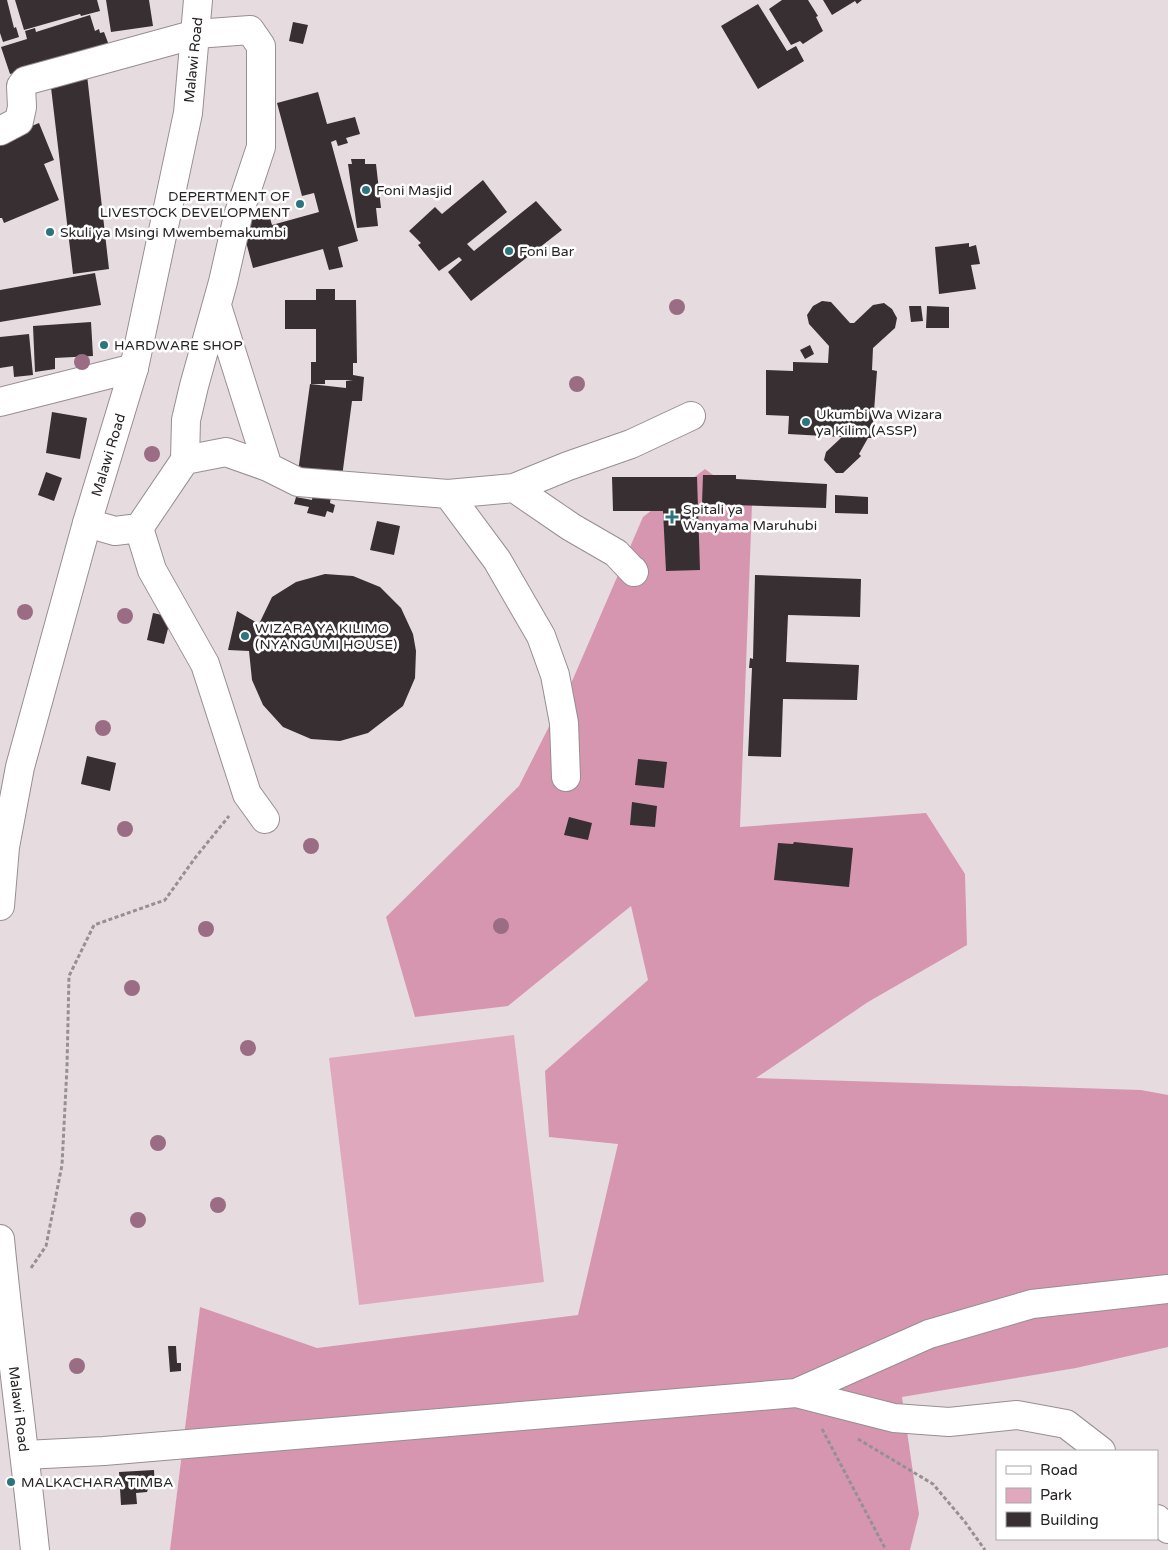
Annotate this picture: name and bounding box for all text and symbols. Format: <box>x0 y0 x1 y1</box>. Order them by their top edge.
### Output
street label: Malawi Road <box>181 16 206 104</box>
place label: Foni Masjid <box>376 182 452 199</box>
marker: Foni Masjid <box>360 184 372 196</box>
place label: DEPERTMENT OF LIVESTOCK DEVELOPMENT <box>100 188 290 221</box>
marker: DEPERTMENT OF LIVESTOCK DEVELOPMENT <box>294 198 306 210</box>
place label: Skuli ya Msingi Mwembemakumbi <box>60 224 286 241</box>
marker: Skuli ya Msingi Mwembemakumbi <box>44 226 56 238</box>
place label: Foni Bar <box>519 243 575 260</box>
marker: Foni Bar <box>503 245 515 257</box>
place label: HARDWARE SHOP <box>114 337 243 354</box>
marker: HARDWARE SHOP <box>98 339 110 351</box>
place label: Ukumbi Wa Wizara ya Kilim (ASSP) <box>816 406 942 439</box>
street label: Malawi Road <box>88 412 129 499</box>
marker: Ukumbi Wa Wizara ya Kilim (ASSP) <box>800 416 812 428</box>
place label: Spitali ya Wanyama Maruhubi <box>683 501 817 534</box>
marker: Spitali ya Wanyama Maruhubi <box>665 510 679 524</box>
place label: WIZARA YA KILIMO (NYANGUMI HOUSE) <box>255 620 397 653</box>
marker: WIZARA YA KILIMO (NYANGUMI HOUSE) <box>239 630 251 642</box>
street label: Malawi Road <box>5 1365 32 1453</box>
legend <box>996 1450 1158 1540</box>
text: Road <box>1040 1461 1078 1479</box>
place label: MALKACHARA TIMBA <box>21 1474 173 1491</box>
marker: MALKACHARA TIMBA <box>5 1476 17 1488</box>
text: Park <box>1040 1486 1072 1504</box>
text: Building <box>1040 1511 1099 1529</box>

